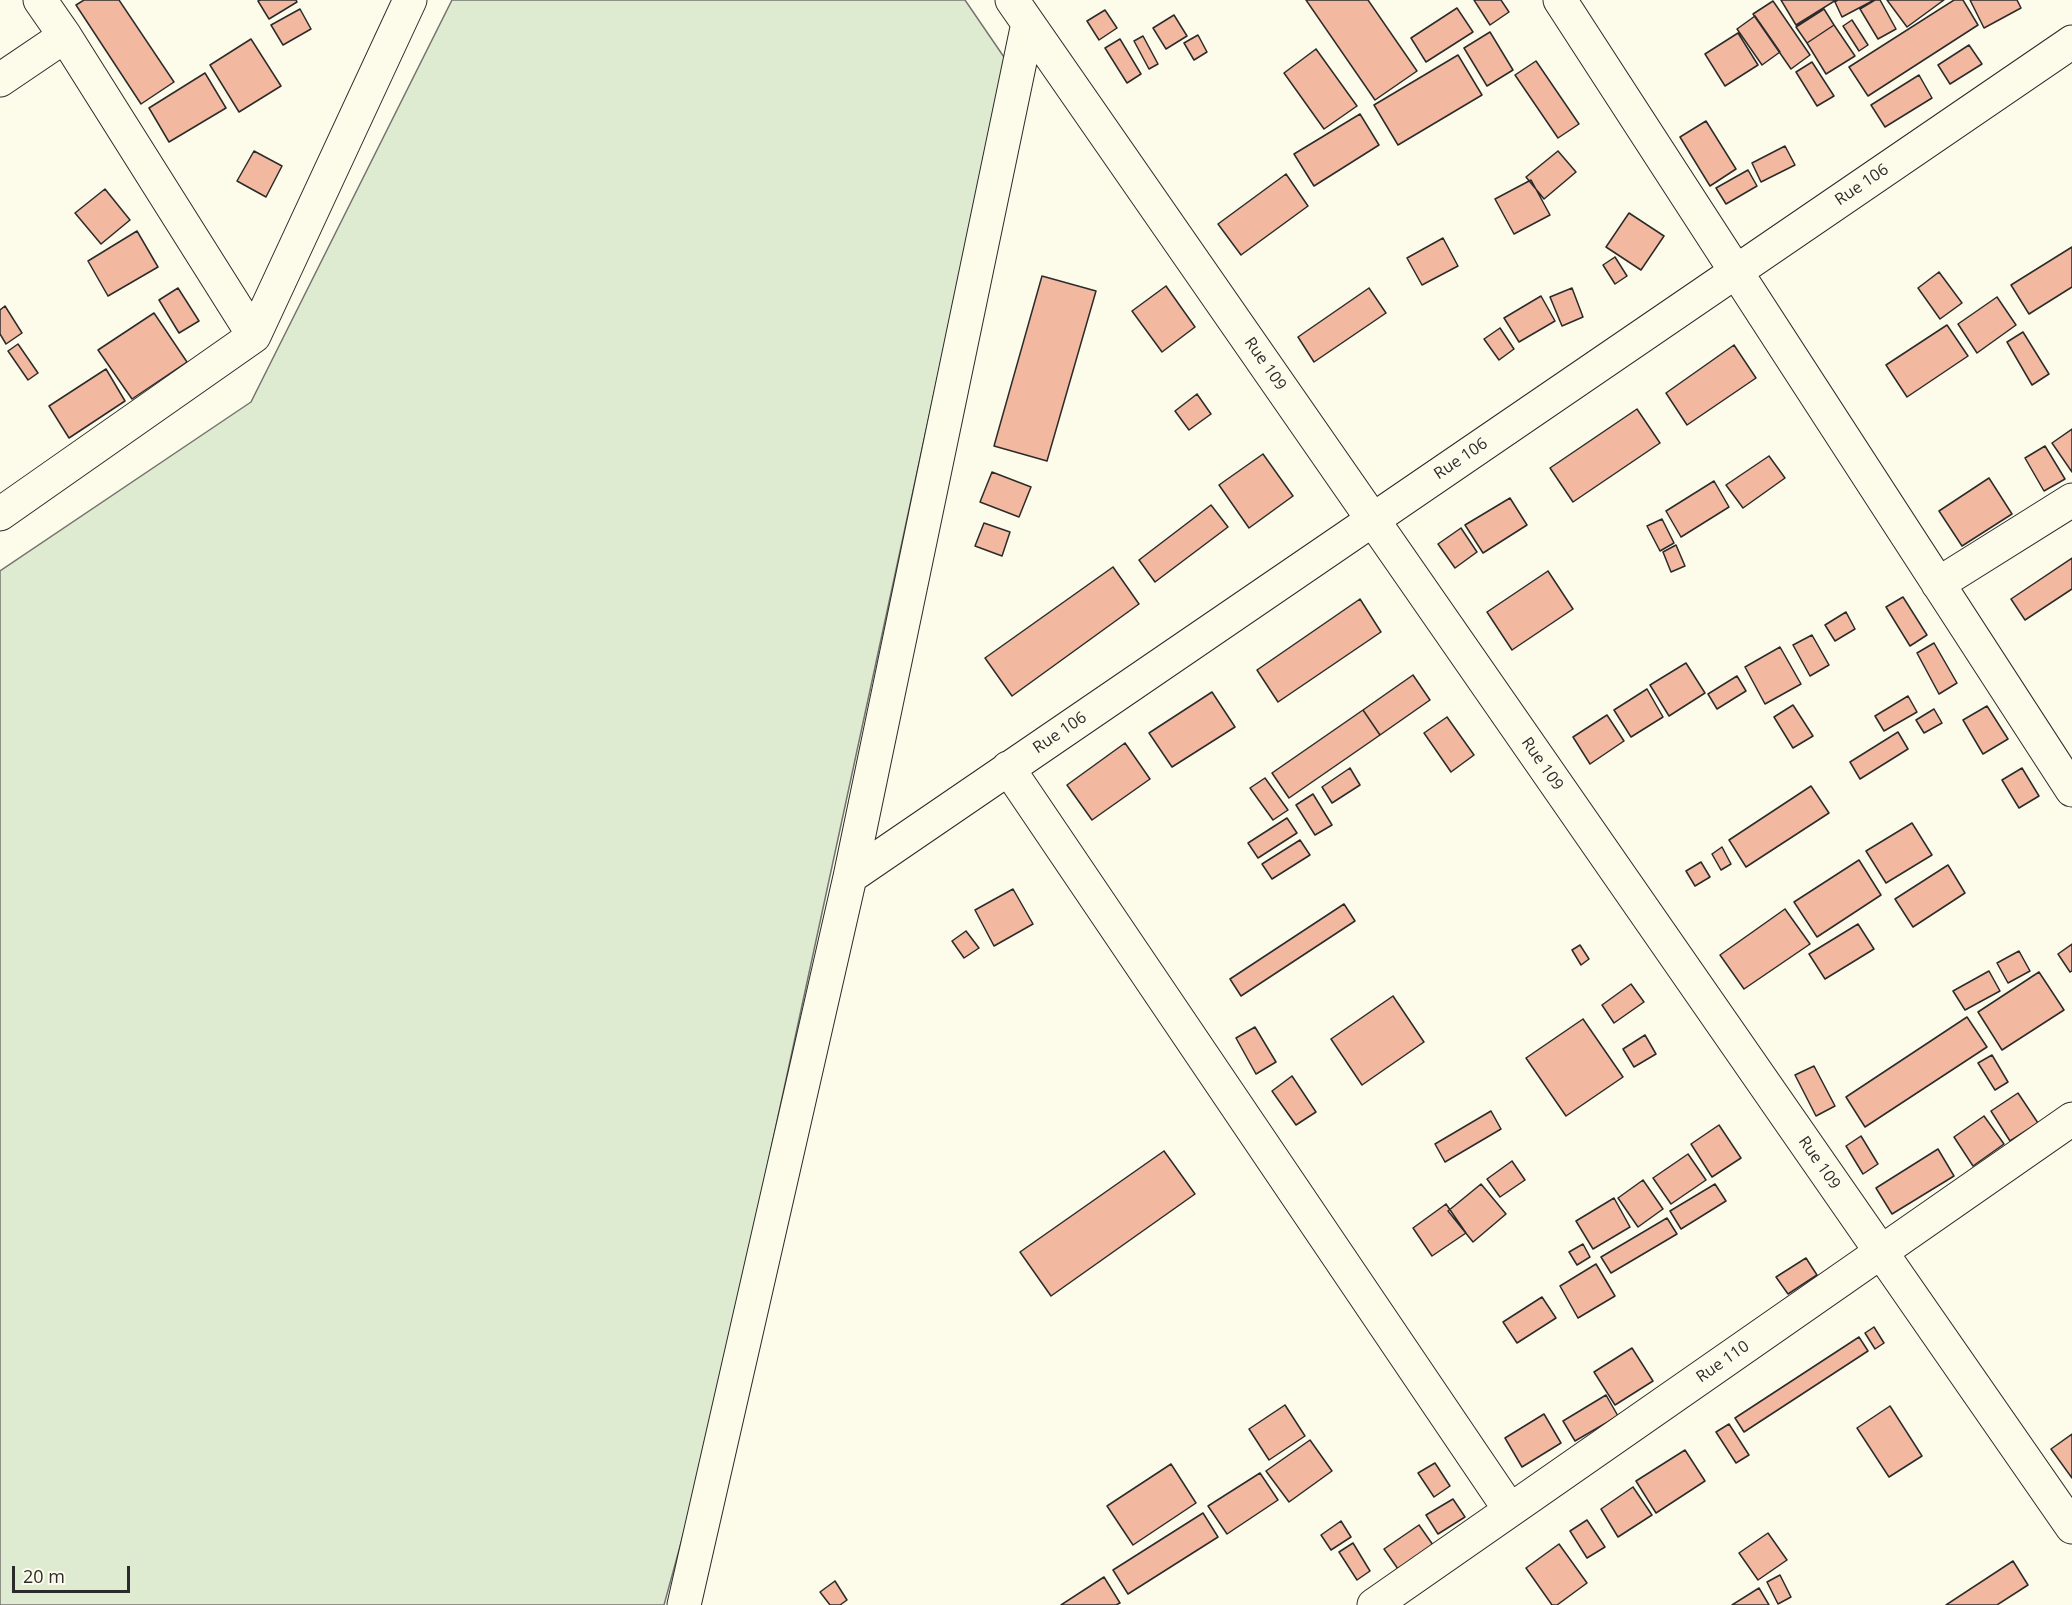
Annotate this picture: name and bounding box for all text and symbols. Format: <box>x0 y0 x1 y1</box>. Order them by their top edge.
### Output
street label: Rue 106 <box>1832 160 1892 210</box>
street label: Rue 109 <box>1240 334 1290 394</box>
street label: Rue 106 <box>1431 434 1491 484</box>
street label: Rue 106 <box>1030 708 1090 758</box>
street label: Rue 109 <box>1517 734 1567 794</box>
street label: Rue 109 <box>1794 1133 1844 1193</box>
street label: Rue 110 <box>1693 1337 1753 1387</box>
scale bar <box>15 1554 134 1592</box>
text: 20 m <box>23 1564 65 1588</box>

